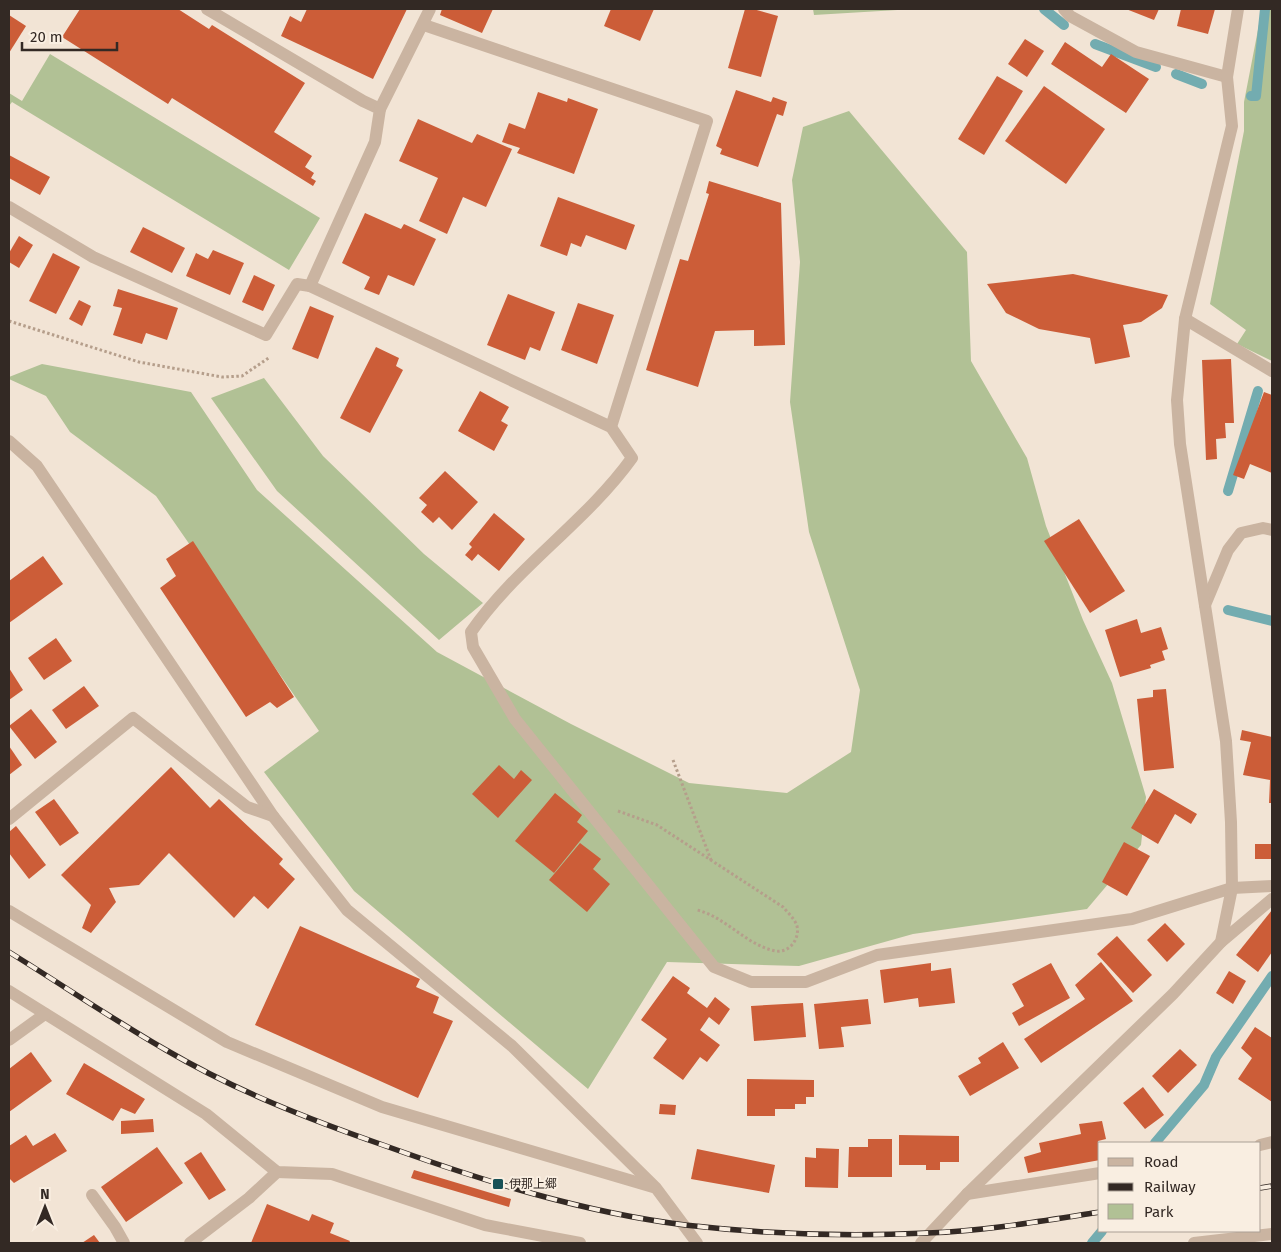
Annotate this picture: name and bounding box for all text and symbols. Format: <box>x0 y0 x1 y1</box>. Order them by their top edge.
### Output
scale bar <box>22 20 118 52</box>
text: 20 m <box>30 28 63 46</box>
legend <box>1098 1142 1261 1232</box>
text: Road <box>1144 1153 1179 1171</box>
marker: 伊那上郷 <box>491 1177 505 1191</box>
place label: 伊那上郷 <box>509 1177 557 1191</box>
text: Railway <box>1144 1178 1196 1196</box>
north arrow <box>20 1182 70 1232</box>
text: N <box>40 1186 50 1203</box>
text: Park <box>1144 1203 1174 1221</box>

